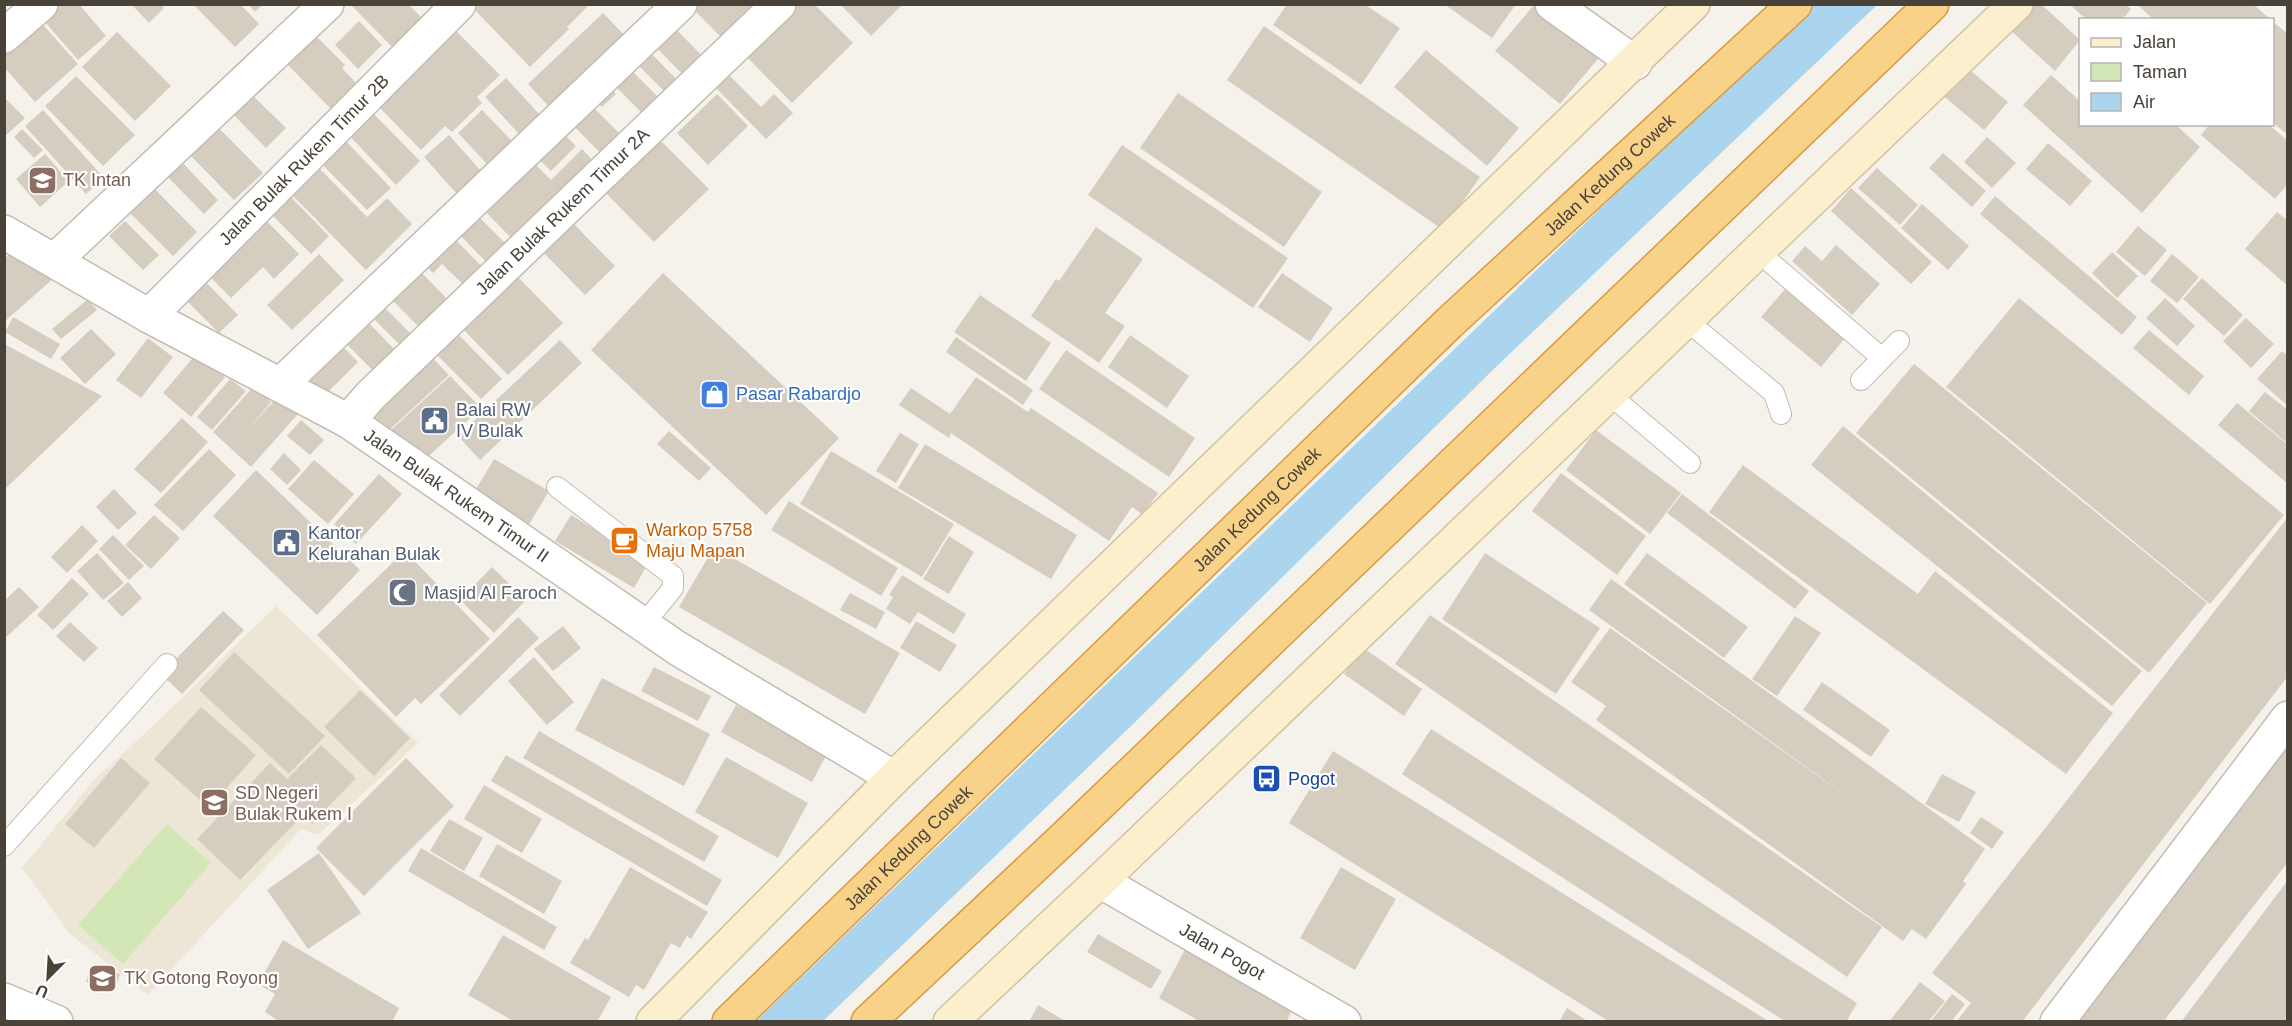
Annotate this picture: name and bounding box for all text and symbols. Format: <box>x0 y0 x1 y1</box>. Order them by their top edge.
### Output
legend <box>2079 18 2274 126</box>
text: Jalan <box>2133 32 2176 52</box>
text: Taman <box>2133 62 2187 82</box>
street label: Jalan Bulak Rukem Timur 2B <box>215 71 393 249</box>
text: Air <box>2133 92 2155 112</box>
street label: Jalan Kedung Cowek <box>1540 109 1680 240</box>
street label: Jalan Bulak Rukem Timur 2A <box>472 124 653 299</box>
school or university icon: TK Intan <box>26 164 58 196</box>
place label: TK Intan <box>63 170 131 190</box>
shop icon: Pasar Rabardjo <box>699 378 731 410</box>
place label: Pasar Rabardjo <box>736 384 861 404</box>
place label: Balai RW IV Bulak <box>456 400 531 441</box>
public building icon: Balai RW IV Bulak <box>419 404 451 436</box>
street label: Jalan Bulak Rukem Timur II <box>360 425 552 566</box>
street label: Jalan Kedung Cowek <box>1189 442 1326 576</box>
place label: Warkop 5758 Maju Mapan <box>646 520 752 561</box>
place label: Kantor Kelurahan Bulak <box>308 523 441 564</box>
cafe icon: Warkop 5758 Maju Mapan <box>609 524 641 556</box>
public building icon: Kantor Kelurahan Bulak <box>271 527 303 559</box>
mosque icon: Masjid Al Faroch <box>387 577 419 609</box>
place label: Masjid Al Faroch <box>424 583 557 603</box>
bus stop icon: Pogot <box>1251 763 1283 795</box>
place label: Pogot <box>1288 769 1335 789</box>
street label: Jalan Kedung Cowek <box>840 781 977 914</box>
place label: SD Negeri Bulak Rukem I <box>235 783 352 824</box>
school or university icon: SD Negeri Bulak Rukem I <box>198 787 230 819</box>
street label: Jalan Pogot <box>1176 919 1268 984</box>
north arrow <box>18 948 78 1008</box>
school or university icon: TK Gotong Royong <box>87 962 119 994</box>
place label: TK Gotong Royong <box>124 968 278 988</box>
text: U <box>33 981 51 1001</box>

